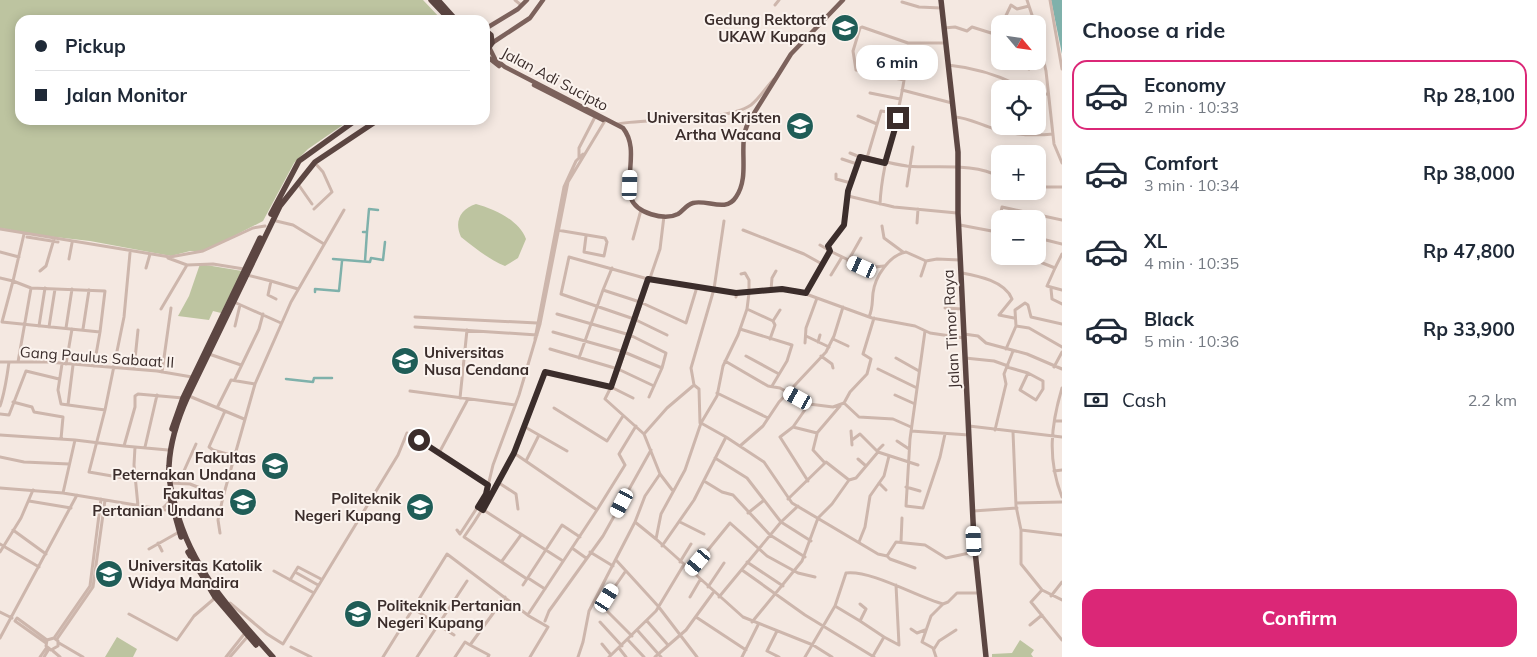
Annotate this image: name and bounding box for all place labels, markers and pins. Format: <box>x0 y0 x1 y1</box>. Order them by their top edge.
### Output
place label: Gedung Rektorat UKAW Kupang <box>704 10 826 46</box>
school or university icon: Gedung Rektorat UKAW Kupang <box>830 13 860 43</box>
place label: Universitas Kristen Artha Wacana <box>647 108 781 144</box>
school or university icon: Universitas Kristen Artha Wacana <box>785 111 815 141</box>
place label: Universitas Nusa Cendana <box>424 343 529 379</box>
school or university icon: Universitas Nusa Cendana <box>390 346 420 376</box>
place label: Fakultas Peternakan Undana <box>112 448 256 484</box>
school or university icon: Fakultas Peternakan Undana <box>260 451 290 481</box>
place label: Fakultas Pertanian Undana <box>92 484 224 520</box>
school or university icon: Fakultas Pertanian Undana <box>228 487 258 517</box>
place label: Politeknik Negeri Kupang <box>294 489 402 525</box>
school or university icon: Politeknik Negeri Kupang <box>405 492 435 522</box>
place label: Universitas Katolik Widya Mandira <box>128 556 263 592</box>
school or university icon: Universitas Katolik Widya Mandira <box>94 559 124 589</box>
place label: Politeknik Pertanian Negeri Kupang <box>377 596 521 632</box>
school or university icon: Politeknik Pertanian Negeri Kupang <box>343 599 373 629</box>

